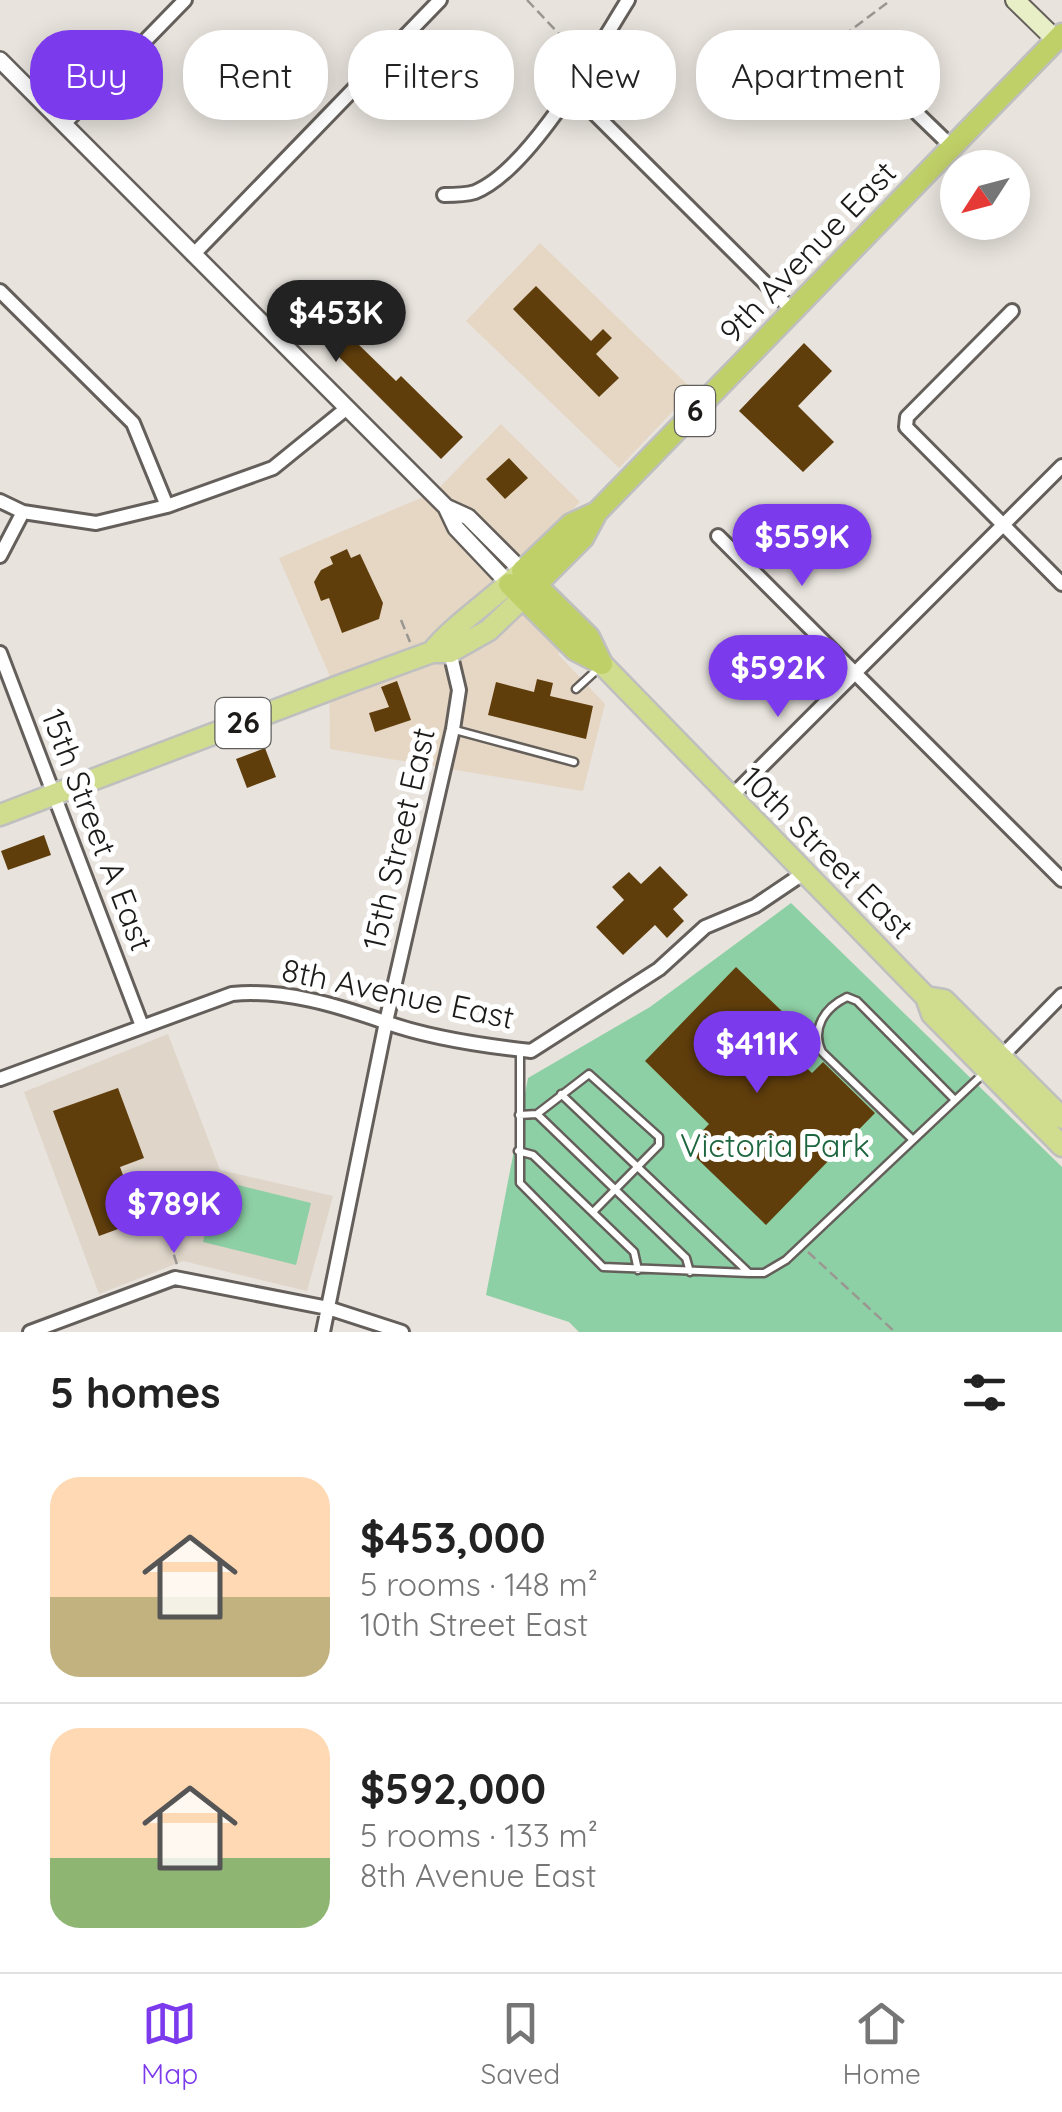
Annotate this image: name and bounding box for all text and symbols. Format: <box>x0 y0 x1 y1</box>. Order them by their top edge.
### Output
chip: Buy <box>30 30 163 120</box>
chip: Rent <box>183 30 328 120</box>
chip: Filters <box>348 30 514 120</box>
chip: New <box>534 30 676 120</box>
chip: Apartment <box>696 30 940 120</box>
north arrow <box>940 150 1030 240</box>
map controls <box>940 150 1030 240</box>
street label: 9th Avenue East <box>711 152 904 351</box>
pin: $453K <box>266 280 406 365</box>
text: $453K <box>289 292 383 332</box>
road number: 6 <box>675 386 715 436</box>
pin: $559K <box>732 504 872 589</box>
text: $559K <box>754 516 850 556</box>
pin: $592K <box>708 635 848 720</box>
text: $592K <box>731 647 825 687</box>
road number: 26 <box>216 698 270 748</box>
street label: 15th Street A East <box>33 703 162 956</box>
street label: 15th Street East <box>353 724 443 954</box>
street label: 10th Street East <box>733 757 923 947</box>
street label: 8th Avenue East <box>278 949 518 1037</box>
pin: $411K <box>687 1011 827 1096</box>
text: $411K <box>716 1023 798 1063</box>
park label: Victoria Park <box>680 1125 870 1165</box>
pin: $789K <box>104 1171 244 1256</box>
text: $789K <box>127 1183 221 1223</box>
icon: filters <box>957 1365 1012 1420</box>
text: 5 homes <box>50 1366 221 1419</box>
text: $453,000 <box>360 1511 545 1564</box>
icon: home <box>130 1517 250 1637</box>
text: 5 rooms · 148 m² <box>360 1564 598 1604</box>
text: 10th Street East <box>360 1604 588 1644</box>
text: $592,000 <box>360 1762 546 1815</box>
icon: home <box>130 1768 250 1888</box>
text: 5 rooms · 133 m² <box>360 1815 598 1855</box>
text: 8th Avenue East <box>360 1855 597 1895</box>
tab: Map <box>141 1996 198 2091</box>
tab: Saved <box>480 1996 560 2091</box>
tab: Home <box>842 1996 921 2091</box>

